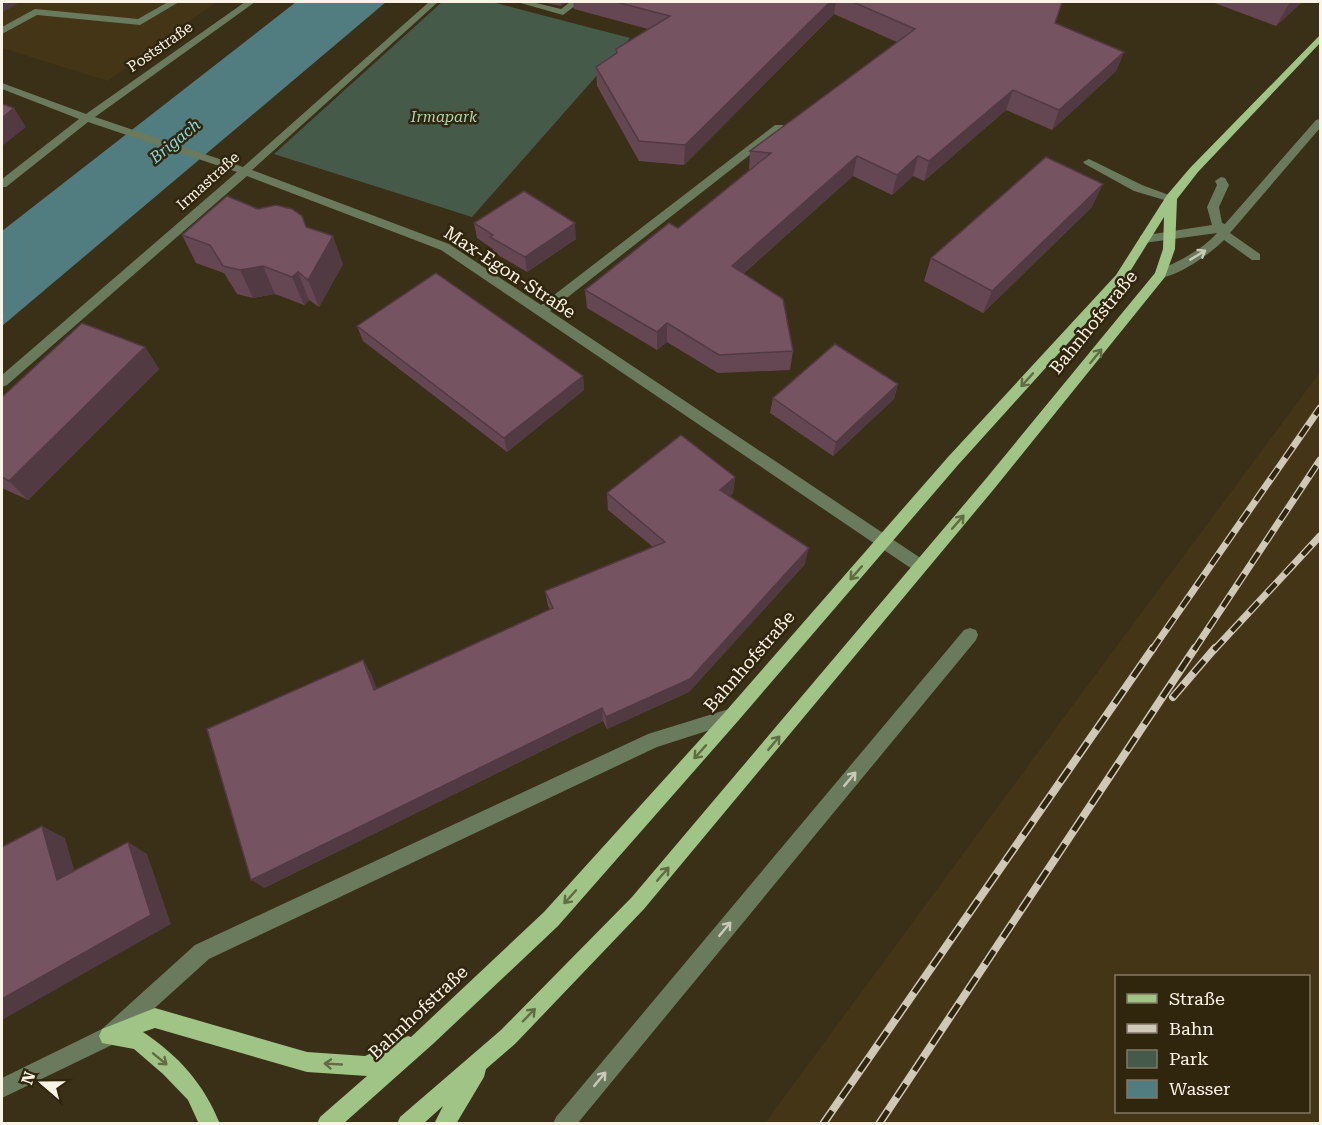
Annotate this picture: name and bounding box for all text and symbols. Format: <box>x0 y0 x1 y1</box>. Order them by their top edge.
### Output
street label: Poststraße <box>124 18 196 76</box>
park label: Irmapark <box>410 108 478 126</box>
water label: Brigach <box>145 115 204 168</box>
street label: Irmastraße <box>173 148 243 214</box>
street label: Max-Egon-Straße <box>440 222 580 322</box>
one-way arrow <box>1189 249 1206 261</box>
street label: Bahnhofstraße <box>1045 266 1141 378</box>
one-way arrow <box>1089 348 1102 364</box>
one-way arrow <box>1020 373 1034 388</box>
one-way arrow <box>951 515 965 530</box>
one-way arrow <box>849 565 862 581</box>
street label: Bahnhofstraße <box>699 606 799 716</box>
one-way arrow <box>767 735 780 751</box>
one-way arrow <box>693 744 707 759</box>
one-way arrow <box>843 772 857 787</box>
one-way arrow <box>656 866 670 881</box>
one-way arrow <box>563 889 577 904</box>
one-way arrow <box>719 921 732 937</box>
street label: Bahnhofstraße <box>364 961 472 1063</box>
legend <box>1115 975 1310 1113</box>
text: Straße <box>1169 988 1225 1009</box>
one-way arrow <box>522 1008 536 1023</box>
text: Bahn <box>1169 1018 1214 1039</box>
text: Park <box>1169 1048 1209 1069</box>
one-way arrow <box>152 1052 168 1065</box>
north arrow <box>12 1053 72 1113</box>
one-way arrow <box>324 1058 344 1069</box>
text: N <box>17 1069 39 1087</box>
one-way arrow <box>594 1071 607 1087</box>
text: Wasser <box>1169 1078 1230 1099</box>

